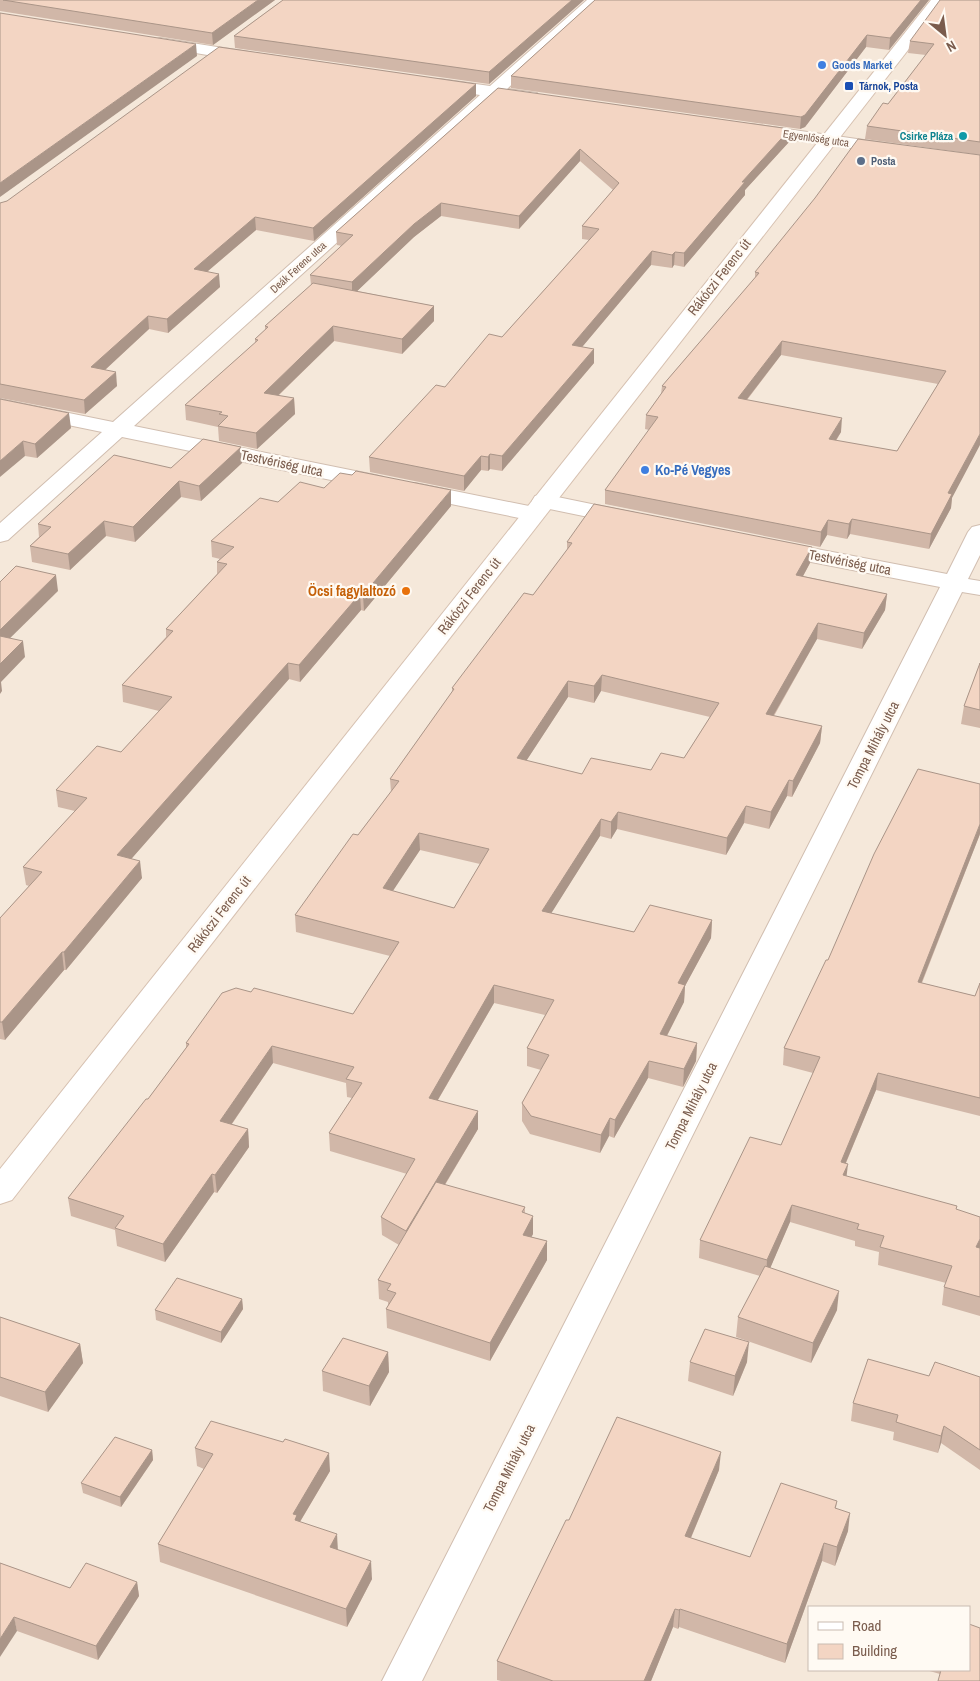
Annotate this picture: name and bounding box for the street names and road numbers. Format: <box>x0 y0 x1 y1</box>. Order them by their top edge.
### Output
street label: Egyenlőség utca <box>782 126 850 150</box>
street label: Rákóczi Ferenc út <box>683 235 755 319</box>
street label: Deák Ferenc utca <box>267 238 329 296</box>
street label: Testvériség utca <box>239 446 325 481</box>
street label: Testvériség utca <box>807 545 893 579</box>
street label: Rákóczi Ferenc út <box>433 554 505 638</box>
street label: Tompa Mihály utca <box>843 697 903 792</box>
street label: Rákóczi Ferenc út <box>183 872 255 956</box>
street label: Tompa Mihály utca <box>661 1058 721 1153</box>
street label: Tompa Mihály utca <box>479 1420 539 1515</box>

